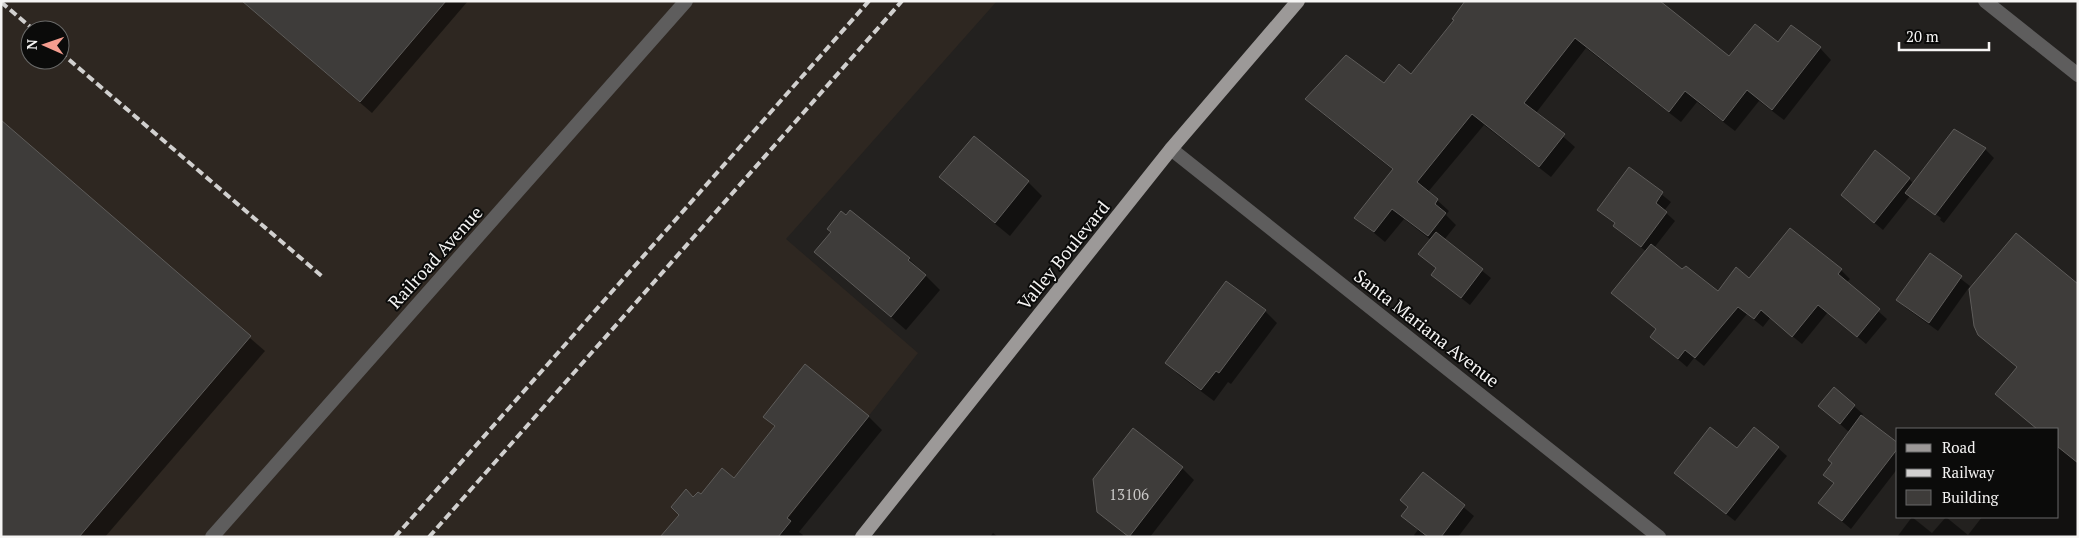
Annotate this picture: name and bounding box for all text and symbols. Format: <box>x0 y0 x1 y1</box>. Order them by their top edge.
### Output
north arrow <box>20 20 70 70</box>
scale bar <box>1899 20 1989 52</box>
text: 20 m <box>1906 26 1939 46</box>
text: N <box>22 39 41 50</box>
street label: Valley Boulevard <box>1012 196 1114 314</box>
street label: Railroad Avenue <box>382 201 488 313</box>
street label: Santa Mariana Avenue <box>1349 264 1505 392</box>
legend <box>1896 428 2059 518</box>
text: Road <box>1942 437 1975 457</box>
text: Railway <box>1942 462 1995 482</box>
house number: 13106 <box>1109 484 1149 504</box>
text: Building <box>1942 487 2000 507</box>

